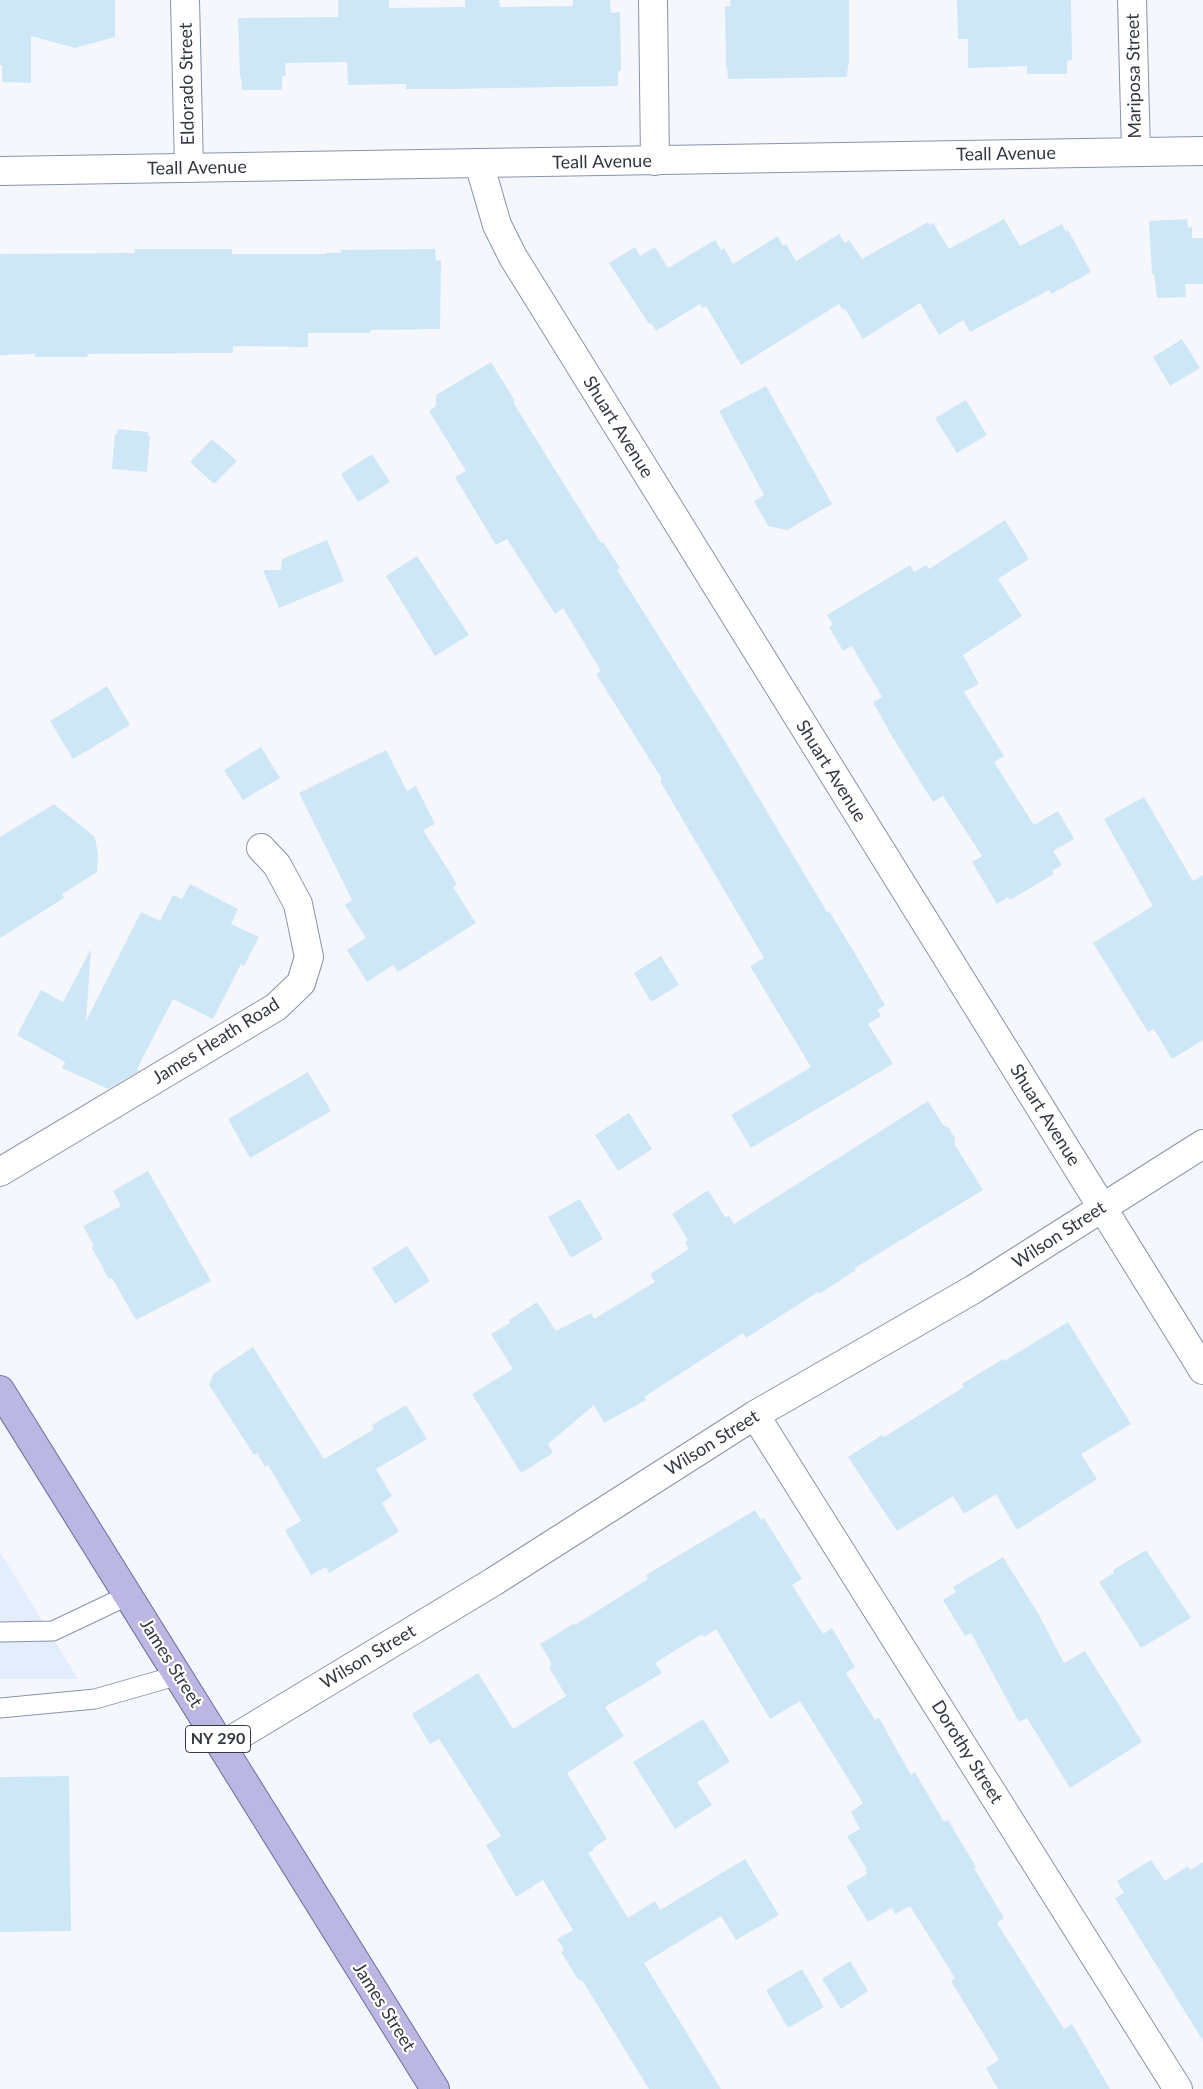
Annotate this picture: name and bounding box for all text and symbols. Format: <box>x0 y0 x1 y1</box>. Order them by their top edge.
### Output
street label: Mariposa Street <box>1122 13 1146 139</box>
street label: Eldorado Street <box>175 23 199 145</box>
street label: Teall Avenue <box>956 142 1056 166</box>
street label: Teall Avenue <box>552 150 652 174</box>
street label: Teall Avenue <box>147 156 247 180</box>
street label: Shuart Avenue <box>578 372 658 482</box>
street label: Shuart Avenue <box>791 716 871 826</box>
street label: James Heath Road <box>148 993 284 1089</box>
street label: Shuart Avenue <box>1005 1060 1085 1170</box>
street label: Wilson Street <box>1008 1197 1110 1273</box>
street label: Wilson Street <box>661 1405 763 1481</box>
street label: James Street <box>135 1615 207 1711</box>
street label: Wilson Street <box>316 1620 420 1694</box>
street label: Dorothy Street <box>927 1696 1007 1808</box>
road number: NY 290 <box>186 1726 250 1752</box>
street label: James Street <box>348 1959 420 2055</box>

